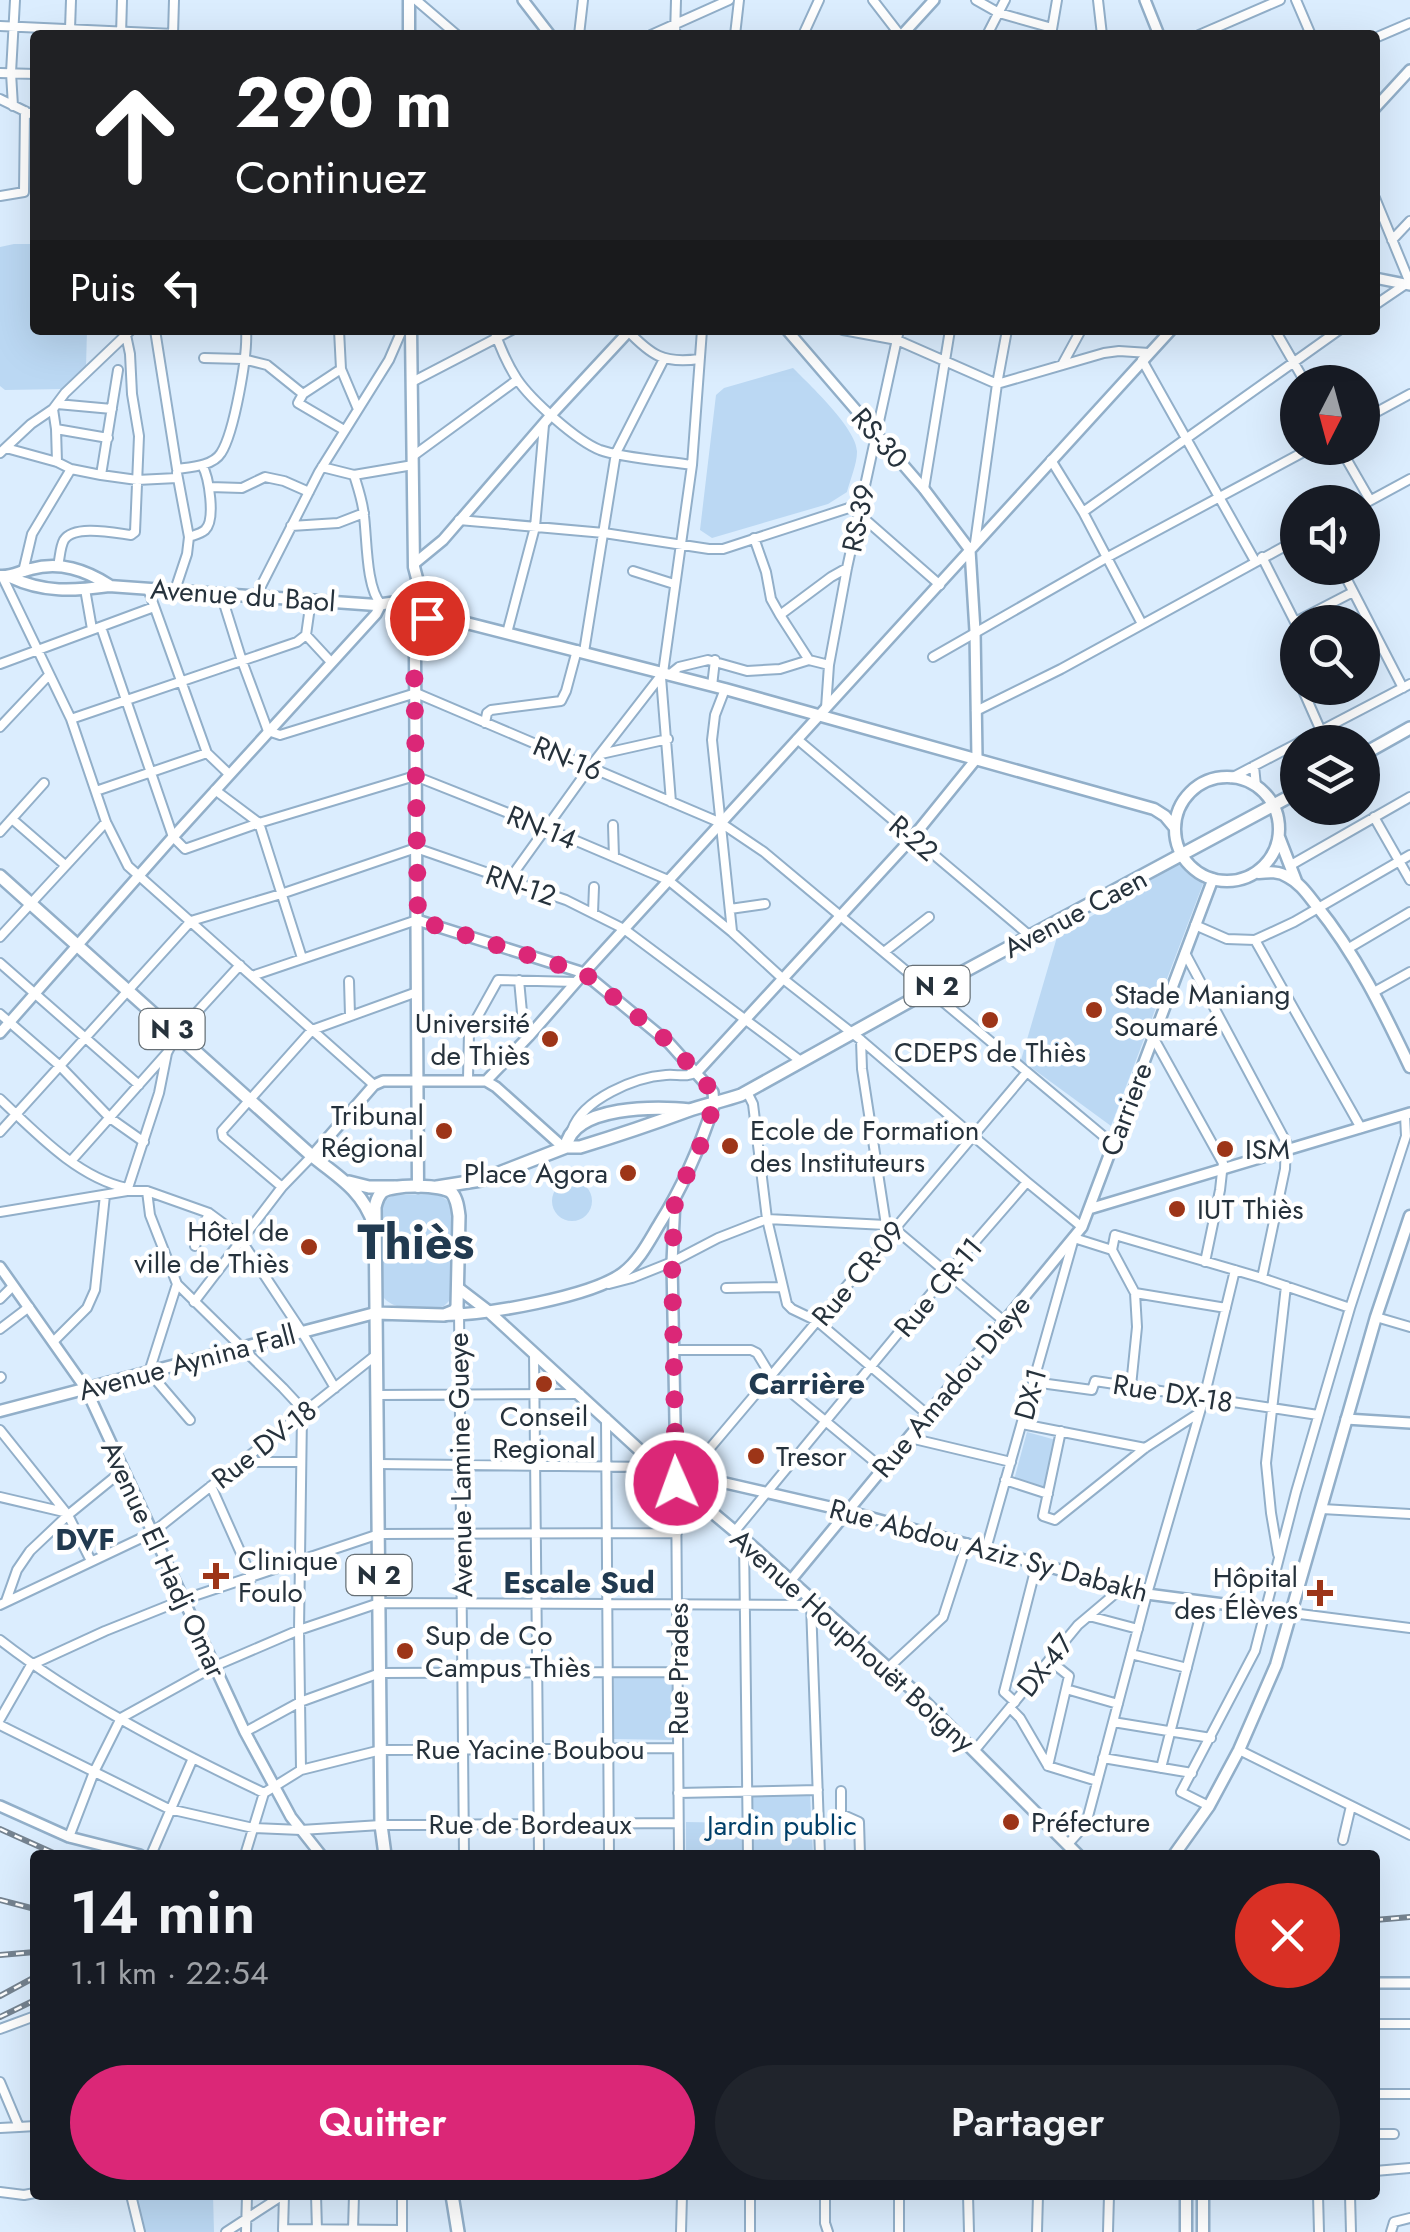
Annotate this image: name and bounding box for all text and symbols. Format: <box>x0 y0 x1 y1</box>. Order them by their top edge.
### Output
text: 290 m <box>235 52 453 153</box>
icon: ahead <box>70 70 200 200</box>
text: Continuez <box>235 145 427 210</box>
text: Puis <box>70 260 135 315</box>
icon: left <box>155 260 210 315</box>
north arrow <box>1280 365 1380 465</box>
map controls <box>1280 365 1380 825</box>
street label: RS-30 <box>842 399 918 478</box>
street label: RS-39 <box>831 480 886 556</box>
button: sound <box>1280 485 1380 585</box>
street label: Avenue du Baol <box>149 569 337 622</box>
pin <box>385 576 470 661</box>
icon: arrive <box>400 591 455 646</box>
button: search <box>1280 605 1380 705</box>
button: layers <box>1280 725 1380 825</box>
street label: RN-16 <box>527 726 609 791</box>
street label: RN-14 <box>501 795 583 860</box>
street label: R-22 <box>880 806 947 871</box>
street label: RN-12 <box>480 854 561 917</box>
street label: Avenue Caen <box>996 858 1154 968</box>
road number: N 2 <box>904 966 970 1006</box>
place label: Stade Maniang Soumaré <box>1114 974 1291 1047</box>
marker: Stade Maniang Soumaré <box>1083 999 1105 1021</box>
place label: Université de Thiès <box>415 1003 530 1076</box>
road number: N 3 <box>140 1009 204 1049</box>
marker: CDEPS de Thiès <box>979 1009 1001 1031</box>
marker: Université de Thiès <box>539 1028 561 1050</box>
place label: CDEPS de Thiès <box>894 1032 1086 1073</box>
street label: Carriere <box>1090 1056 1163 1162</box>
place label: Tribunal Régional <box>321 1095 424 1168</box>
place label: Ecole de Formation des Instituteurs <box>750 1110 979 1183</box>
marker: Tribunal Régional <box>433 1120 455 1142</box>
place label: ISM <box>1245 1129 1290 1170</box>
marker: Ecole de Formation des Instituteurs <box>719 1135 741 1157</box>
marker: ISM <box>1214 1138 1236 1160</box>
place label: Place Agora <box>464 1153 608 1194</box>
marker: Place Agora <box>617 1162 639 1184</box>
place label: IUT Thiès <box>1197 1189 1304 1230</box>
marker: IUT Thiès <box>1166 1198 1188 1220</box>
district label: Thiès <box>358 1208 474 1277</box>
place label: Hôtel de ville de Thiès <box>134 1211 289 1284</box>
street label: Rue CR-09 <box>802 1212 915 1335</box>
street label: Rue CR-11 <box>884 1229 992 1346</box>
marker: Hôtel de ville de Thiès <box>298 1236 320 1258</box>
street label: Rue Amadou Dieye <box>862 1286 1040 1487</box>
street label: Avenue Aynina Fall <box>74 1314 300 1411</box>
street label: Avenue Lamine Gueye <box>438 1332 483 1598</box>
district label: Carrière <box>749 1362 865 1405</box>
street label: DX-1 <box>1004 1363 1057 1425</box>
street label: Rue DX-18 <box>1110 1364 1236 1423</box>
marker: Conseil Regional <box>533 1373 555 1395</box>
street label: Rue DV-18 <box>203 1390 326 1499</box>
place label: Conseil Regional <box>492 1396 596 1469</box>
position arrow <box>624 1431 728 1535</box>
street label: Avenue El Hadj Omar <box>91 1434 237 1685</box>
place label: Tresor <box>776 1436 847 1477</box>
marker: Tresor <box>745 1445 767 1467</box>
street label: Rue Abdou Aziz Sy Dabakh <box>825 1488 1153 1613</box>
district label: DVF <box>55 1518 115 1561</box>
street label: Avenue Houphouët Boigny <box>721 1519 985 1762</box>
place label: Clinique Foulo <box>238 1540 338 1613</box>
road number: N 2 <box>346 1555 412 1595</box>
place label: Hôpital des Élèves <box>1174 1557 1298 1630</box>
district label: Escale Sud <box>503 1561 655 1604</box>
marker: Clinique Foulo <box>203 1563 229 1589</box>
marker: Hôpital des Élèves <box>1307 1580 1333 1606</box>
street label: Rue Prades <box>658 1603 699 1735</box>
place label: Sup de Co Campus Thiès <box>425 1615 591 1688</box>
street label: DX-47 <box>1007 1625 1084 1706</box>
marker: Sup de Co Campus Thiès <box>394 1640 416 1662</box>
street label: Rue Yacine Boubou <box>415 1729 645 1770</box>
place label: Préfecture <box>1031 1802 1150 1843</box>
street label: Rue de Bordeaux <box>429 1804 632 1845</box>
park label: Jardin public <box>703 1805 857 1846</box>
marker: Préfecture <box>1000 1811 1022 1833</box>
text: 14 min <box>70 1869 255 1956</box>
button: close <box>1235 1883 1340 1988</box>
text: 1.1 km · 22:54 <box>70 1950 269 1996</box>
button: Quitter <box>70 2065 695 2180</box>
button: Partager <box>715 2065 1340 2180</box>

